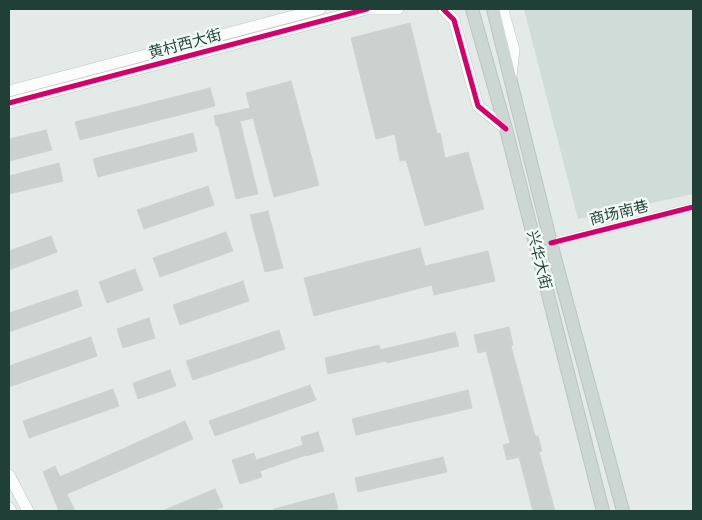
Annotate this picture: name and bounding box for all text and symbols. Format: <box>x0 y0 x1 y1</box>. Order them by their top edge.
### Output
street label: 黄村西大街 <box>146 26 224 62</box>
street label: 商场南巷 <box>588 197 650 229</box>
street label: 兴华大街 <box>523 229 555 291</box>

